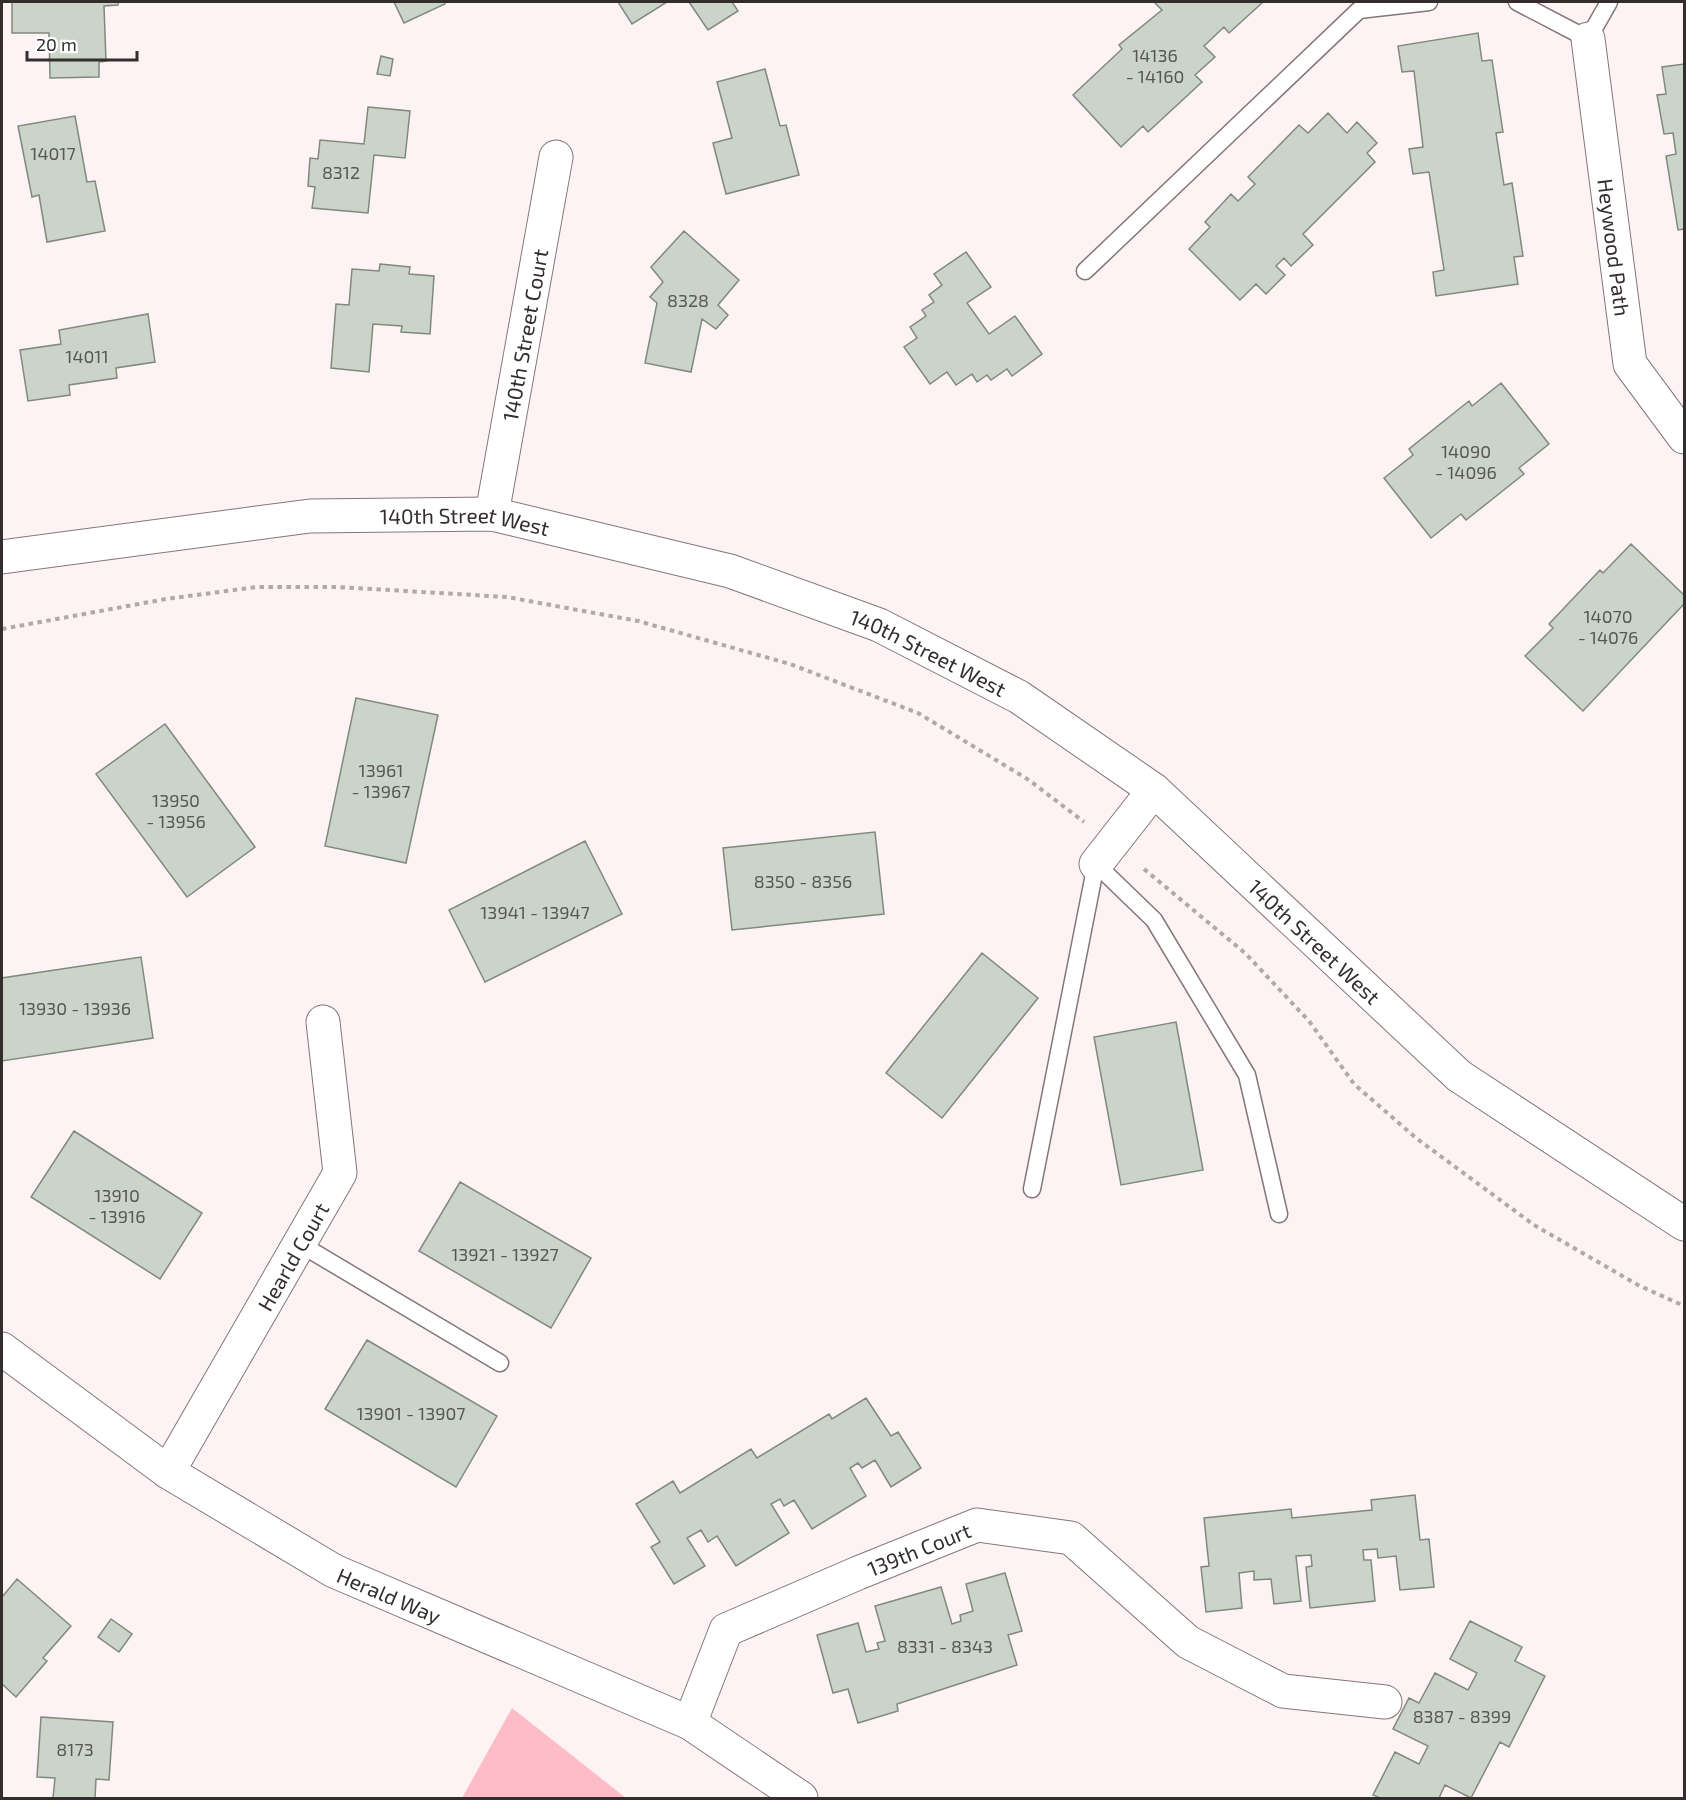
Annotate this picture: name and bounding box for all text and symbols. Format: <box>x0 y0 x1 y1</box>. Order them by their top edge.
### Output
scale bar <box>27 24 136 62</box>
text: 20 m <box>36 33 77 55</box>
house number: 14136 - 14160 <box>1126 44 1184 87</box>
house number: 14017 <box>30 142 76 164</box>
house number: 8312 <box>322 161 360 183</box>
street label: Heywood Path <box>1594 177 1636 317</box>
street label: 140th Street Court <box>496 247 552 423</box>
house number: 8328 <box>667 289 709 311</box>
house number: 14011 <box>65 345 109 367</box>
house number: 14090 - 14096 <box>1435 440 1497 483</box>
street label: 140th Street West <box>380 501 552 540</box>
street label: 140th Street West <box>847 603 1011 701</box>
house number: 14070 - 14076 <box>1578 605 1638 648</box>
house number: 13961 - 13967 <box>351 759 411 802</box>
house number: 13950 - 13956 <box>146 789 206 832</box>
house number: 8350 - 8356 <box>754 870 852 892</box>
street label: 140th Street West <box>1244 873 1386 1009</box>
house number: 13941 - 13947 <box>480 901 590 923</box>
house number: 13930 - 13936 <box>19 997 131 1019</box>
house number: 13910 - 13916 <box>88 1184 146 1227</box>
street label: Hearld Court <box>251 1198 333 1315</box>
house number: 13921 - 13927 <box>451 1243 559 1265</box>
house number: 13901 - 13907 <box>356 1402 466 1424</box>
street label: 139th Court <box>863 1516 974 1581</box>
street label: Herald Way <box>334 1561 445 1628</box>
house number: 8331 - 8343 <box>897 1635 993 1657</box>
house number: 8387 - 8399 <box>1413 1705 1511 1727</box>
house number: 8173 <box>56 1738 94 1760</box>

